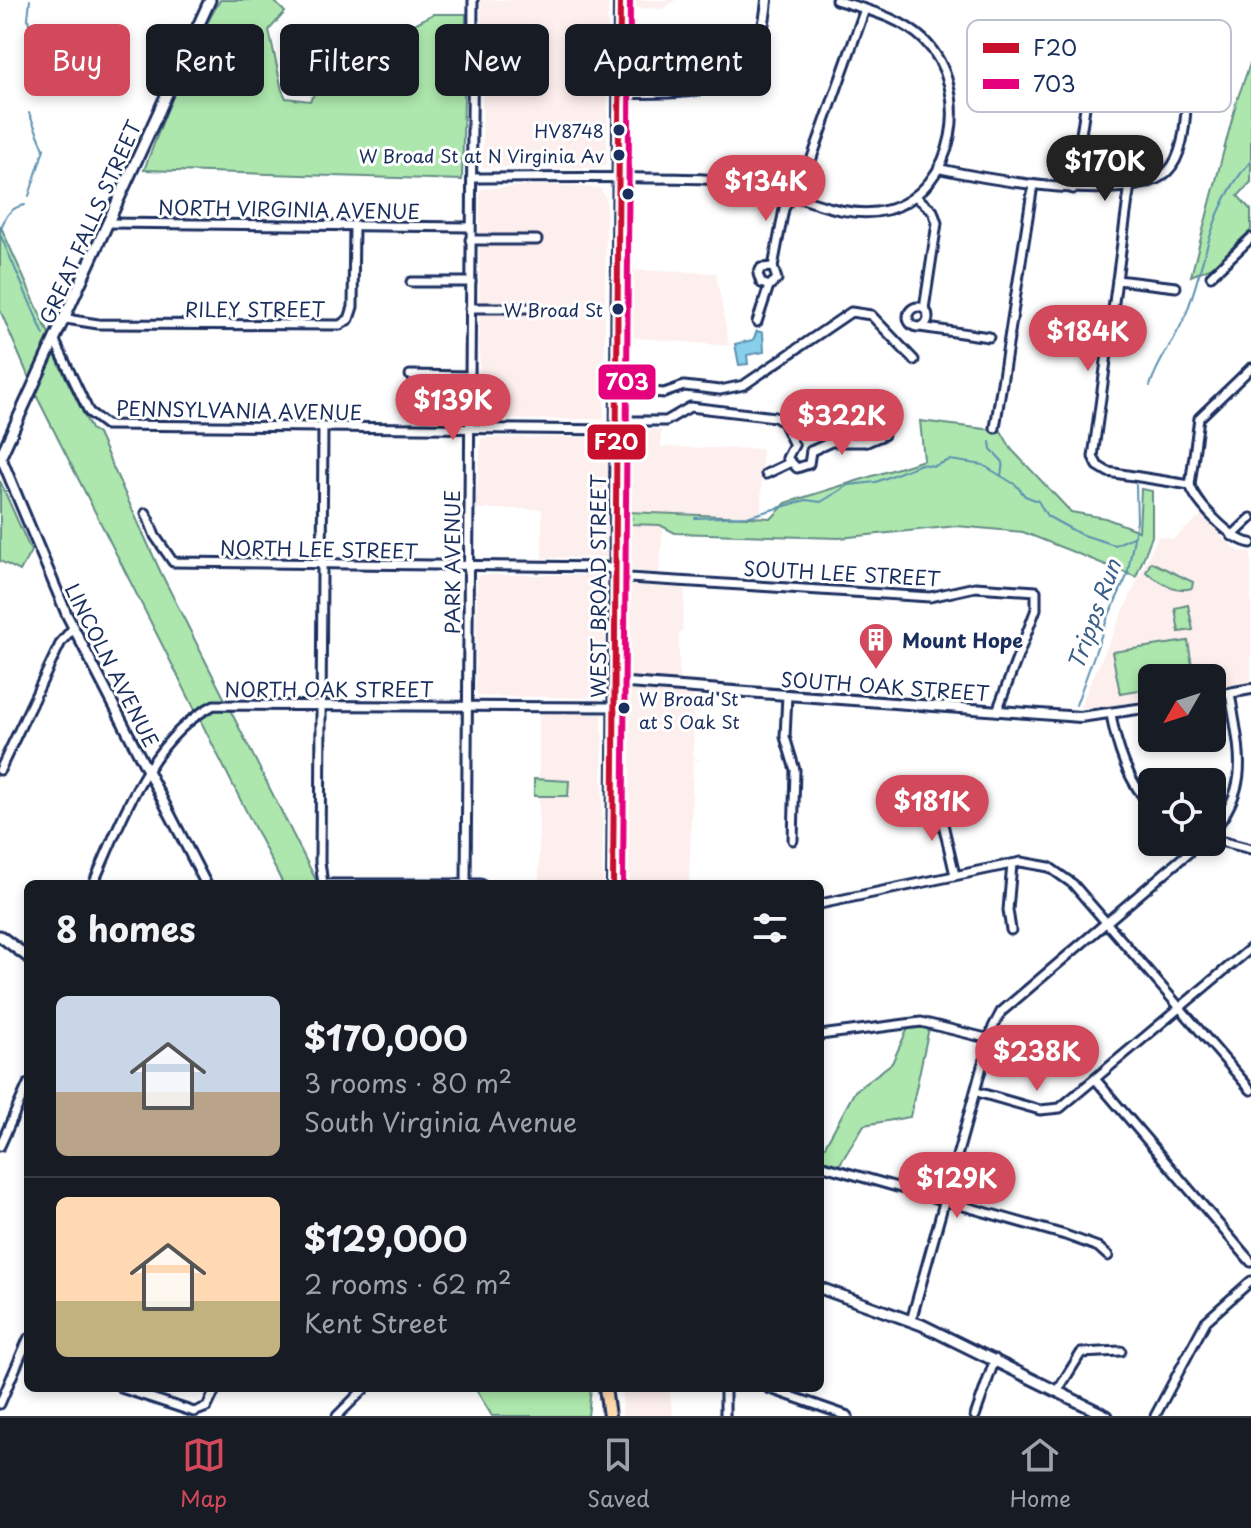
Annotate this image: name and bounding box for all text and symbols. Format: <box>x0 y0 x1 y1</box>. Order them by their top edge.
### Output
legend <box>967 20 1231 112</box>
chip: Buy <box>24 24 130 96</box>
chip: Rent <box>146 24 264 96</box>
chip: Filters <box>280 24 419 96</box>
chip: New <box>435 24 549 96</box>
chip: Apartment <box>565 24 771 96</box>
text: F20 <box>1033 30 1077 63</box>
text: 703 <box>1033 66 1076 99</box>
street label: GREAT FALLS STREET <box>32 115 149 329</box>
place label: HV8748 <box>534 117 604 144</box>
marker: HV8748 <box>611 122 627 138</box>
pin: $170K <box>1049 135 1161 203</box>
text: $170K <box>1064 141 1146 180</box>
place label: W Broad St at N Virginia Av <box>359 142 605 169</box>
marker: W Broad St at N Virginia Av <box>611 147 627 163</box>
pin: $134K <box>710 155 822 223</box>
text: $134K <box>725 161 807 200</box>
unlabelled marker <box>620 186 636 202</box>
street label: NORTH VIRGINIA AVENUE <box>158 192 420 226</box>
street label: RILEY STREET <box>185 294 325 324</box>
place label: W Broad St <box>503 296 603 323</box>
marker: W Broad St <box>610 301 626 317</box>
pin: $184K <box>1032 305 1144 373</box>
text: $184K <box>1047 311 1129 350</box>
line badge: 703 <box>597 363 657 401</box>
text: 703 <box>605 364 649 397</box>
pin: $139K <box>397 374 509 442</box>
text: $139K <box>414 380 493 419</box>
pin: $322K <box>786 389 898 457</box>
street label: PENNSYLVANIA AVENUE <box>116 393 362 427</box>
text: $322K <box>798 395 886 434</box>
line badge: F20 <box>586 423 647 461</box>
text: F20 <box>594 424 638 457</box>
street label: WEST BROAD STREET <box>583 474 613 698</box>
street label: PARK AVENUE <box>437 490 467 634</box>
street label: NORTH LEE STREET <box>220 532 419 566</box>
street label: SOUTH LEE STREET <box>743 553 942 593</box>
water label: Tripps Run <box>1058 553 1129 674</box>
street label: LINCOLN AVENUE <box>58 578 166 752</box>
building icon: Mount Hope <box>857 621 895 671</box>
place label: Mount Hope <box>902 625 1023 655</box>
street label: SOUTH OAK STREET <box>780 664 990 708</box>
north arrow <box>1138 664 1226 752</box>
map controls <box>1138 664 1226 856</box>
street label: NORTH OAK STREET <box>225 674 434 704</box>
place label: W Broad St at S Oak St <box>639 685 740 735</box>
marker: W Broad St at S Oak St <box>616 700 632 716</box>
button: locate <box>1138 768 1226 856</box>
pin: $181K <box>876 775 988 843</box>
text: $181K <box>894 781 970 820</box>
text: 8 homes <box>56 902 196 954</box>
icon: filters <box>748 906 792 950</box>
text: $170,000 <box>304 1011 468 1063</box>
pin: $238K <box>981 1025 1093 1093</box>
icon: home <box>120 1028 216 1124</box>
text: $238K <box>993 1031 1081 1070</box>
text: 3 rooms · 80 m² <box>304 1063 512 1102</box>
text: South Virginia Avenue <box>304 1102 577 1141</box>
pin: $129K <box>901 1152 1013 1220</box>
text: $129K <box>917 1158 997 1197</box>
text: $129,000 <box>304 1212 467 1264</box>
icon: home <box>120 1229 216 1325</box>
text: 2 rooms · 62 m² <box>304 1264 512 1303</box>
text: Kent Street <box>304 1303 448 1342</box>
tab: Map <box>180 1433 227 1514</box>
tab: Saved <box>587 1433 650 1514</box>
tab: Home <box>1010 1433 1071 1514</box>

